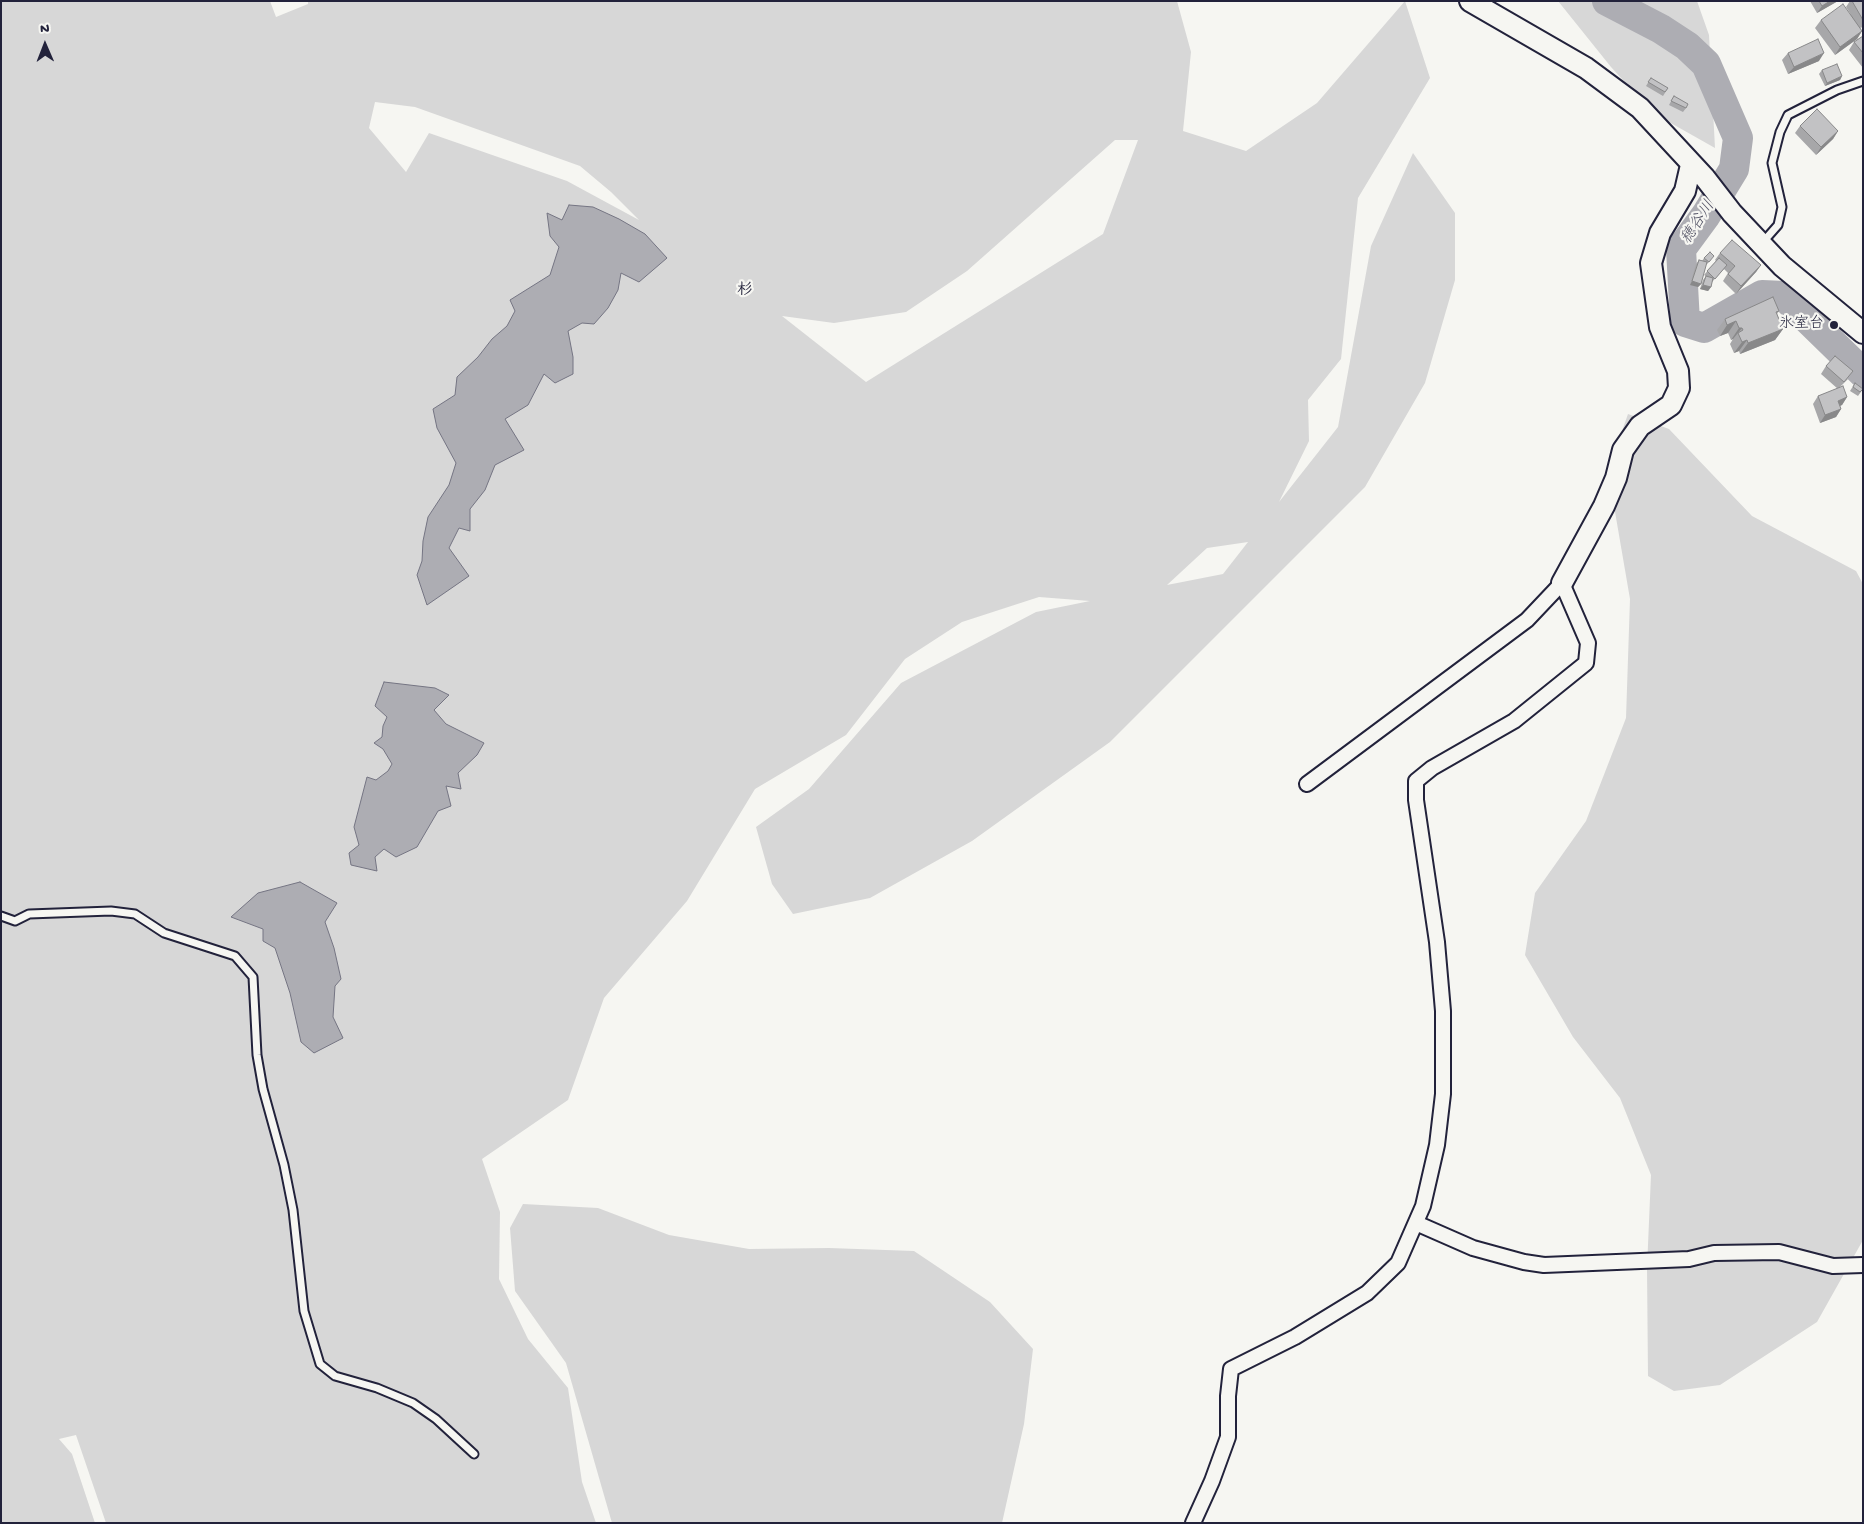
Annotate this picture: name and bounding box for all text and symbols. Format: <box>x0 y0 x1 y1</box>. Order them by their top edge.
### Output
north arrow <box>20 20 70 70</box>
text: N <box>40 21 49 38</box>
water label: 穂谷川 <box>1678 198 1720 248</box>
district label: 杉 <box>737 282 753 302</box>
place label: 氷室台 <box>1779 316 1824 334</box>
marker: 氷室台 <box>1828 319 1840 331</box>

